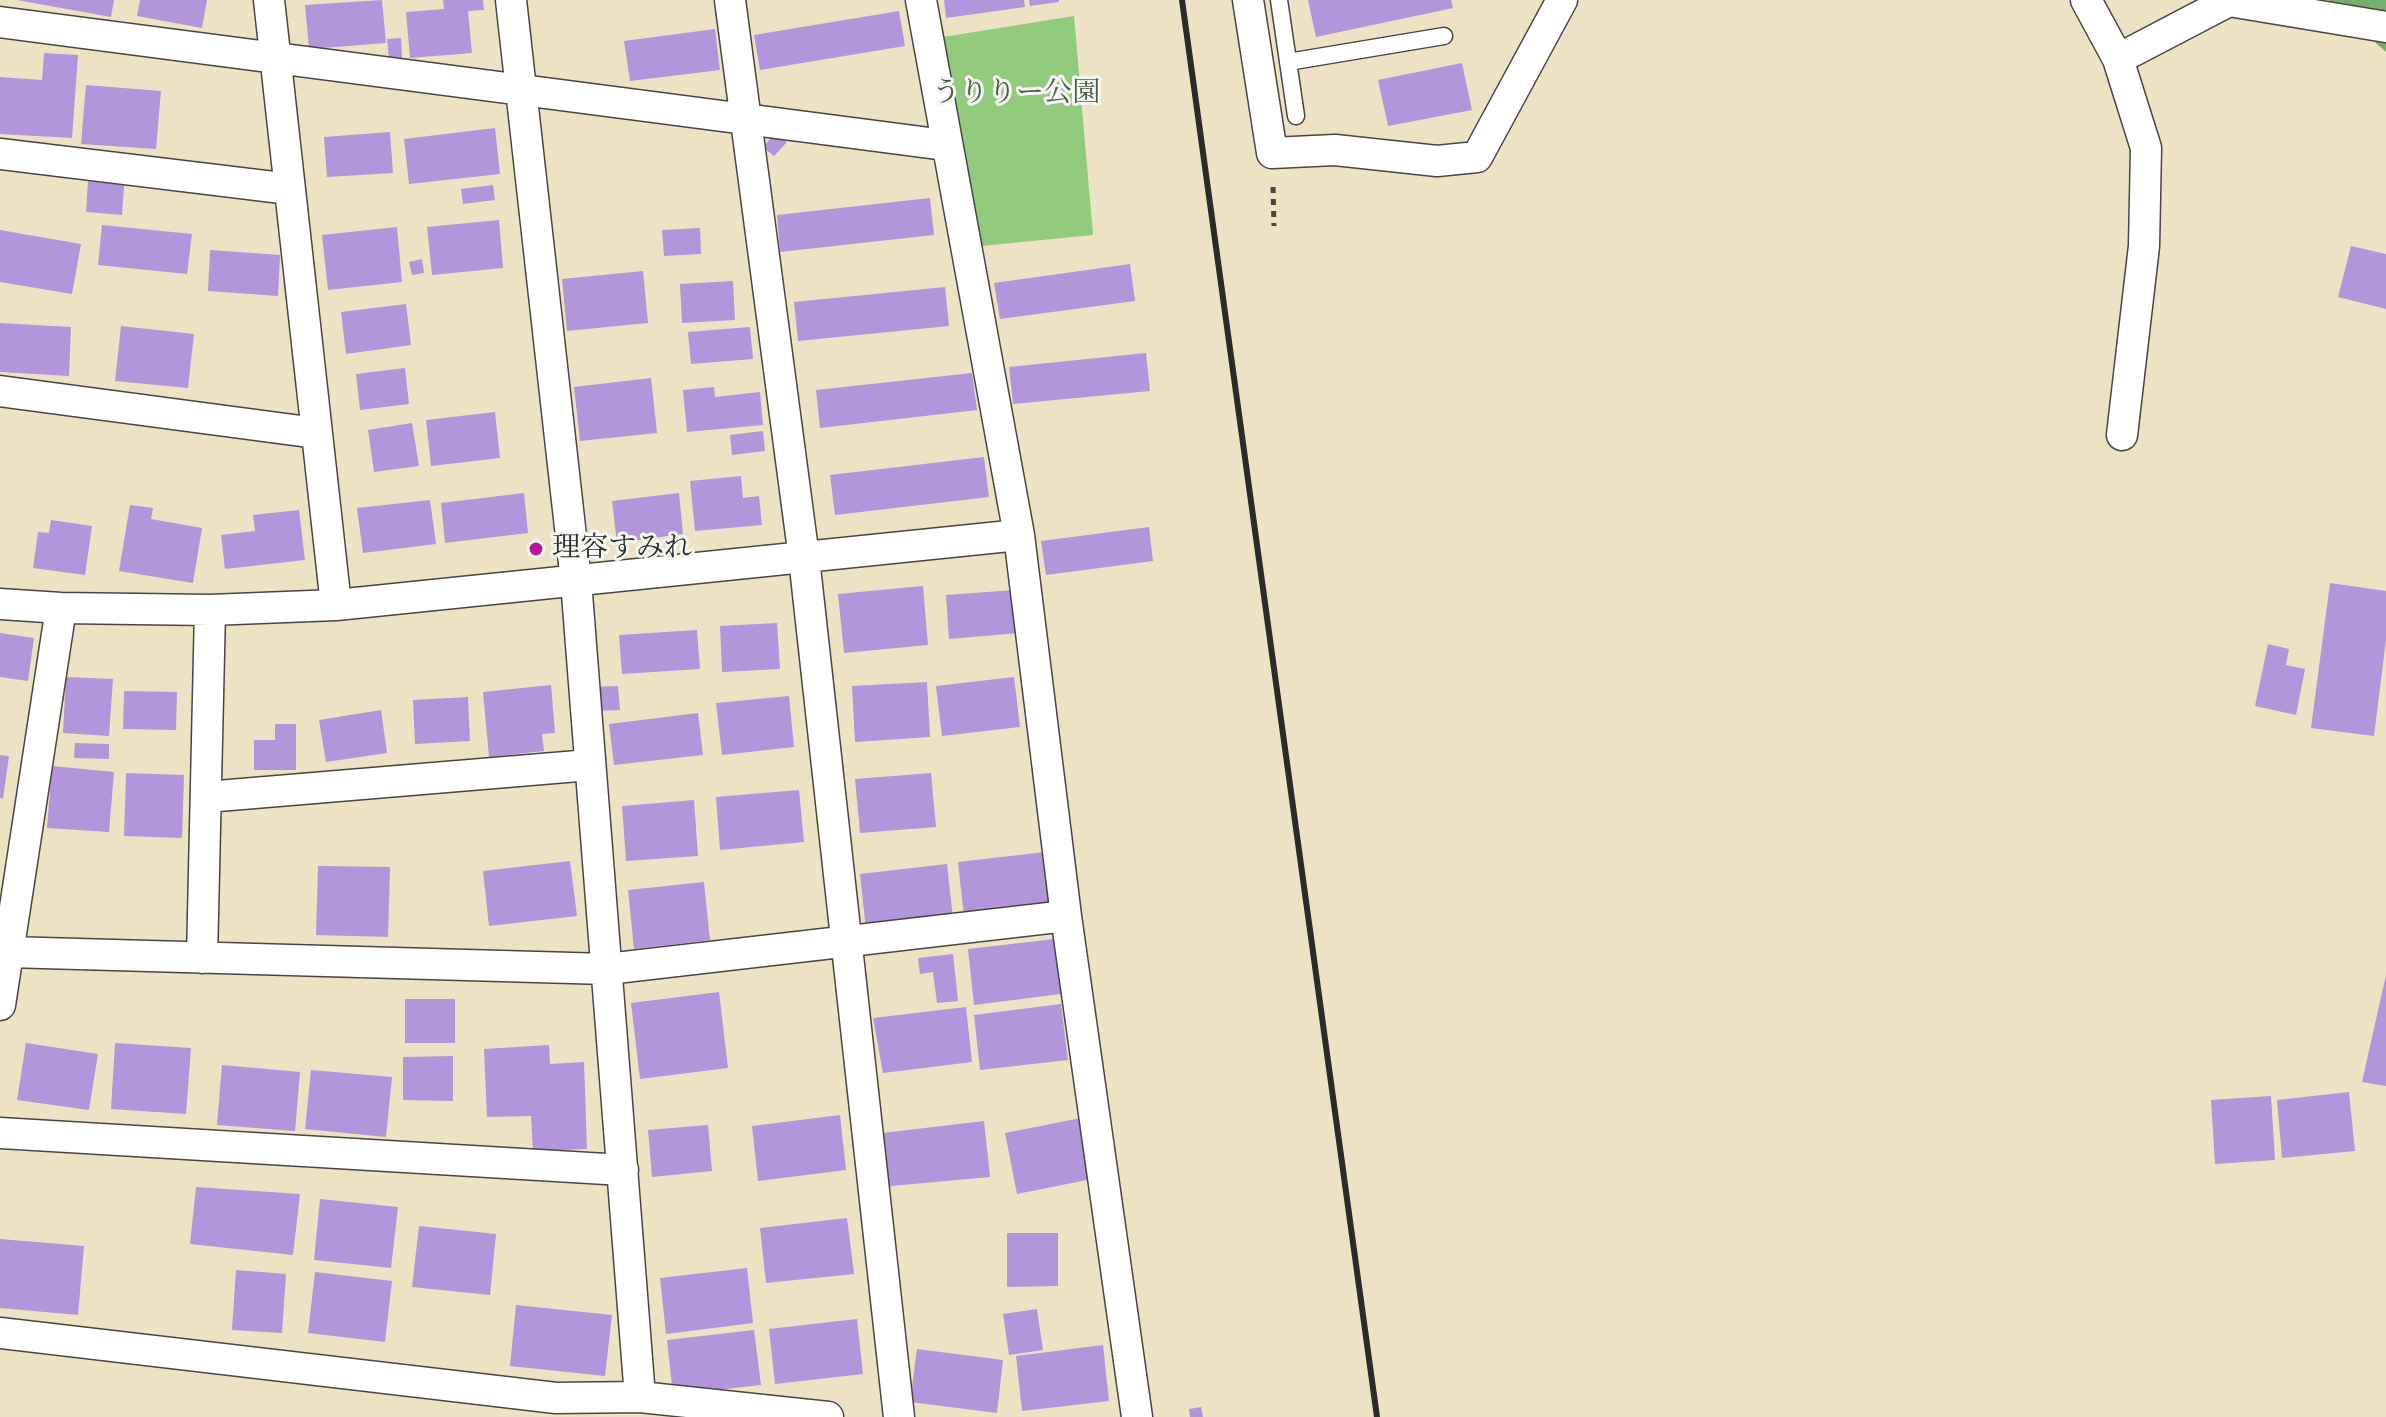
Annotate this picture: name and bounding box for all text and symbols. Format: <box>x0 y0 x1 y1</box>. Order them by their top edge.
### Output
park label: うりりー公園 <box>932 77 1100 111</box>
place label: 理容すみれ <box>552 532 692 566</box>
marker: 理容すみれ <box>527 540 545 558</box>

